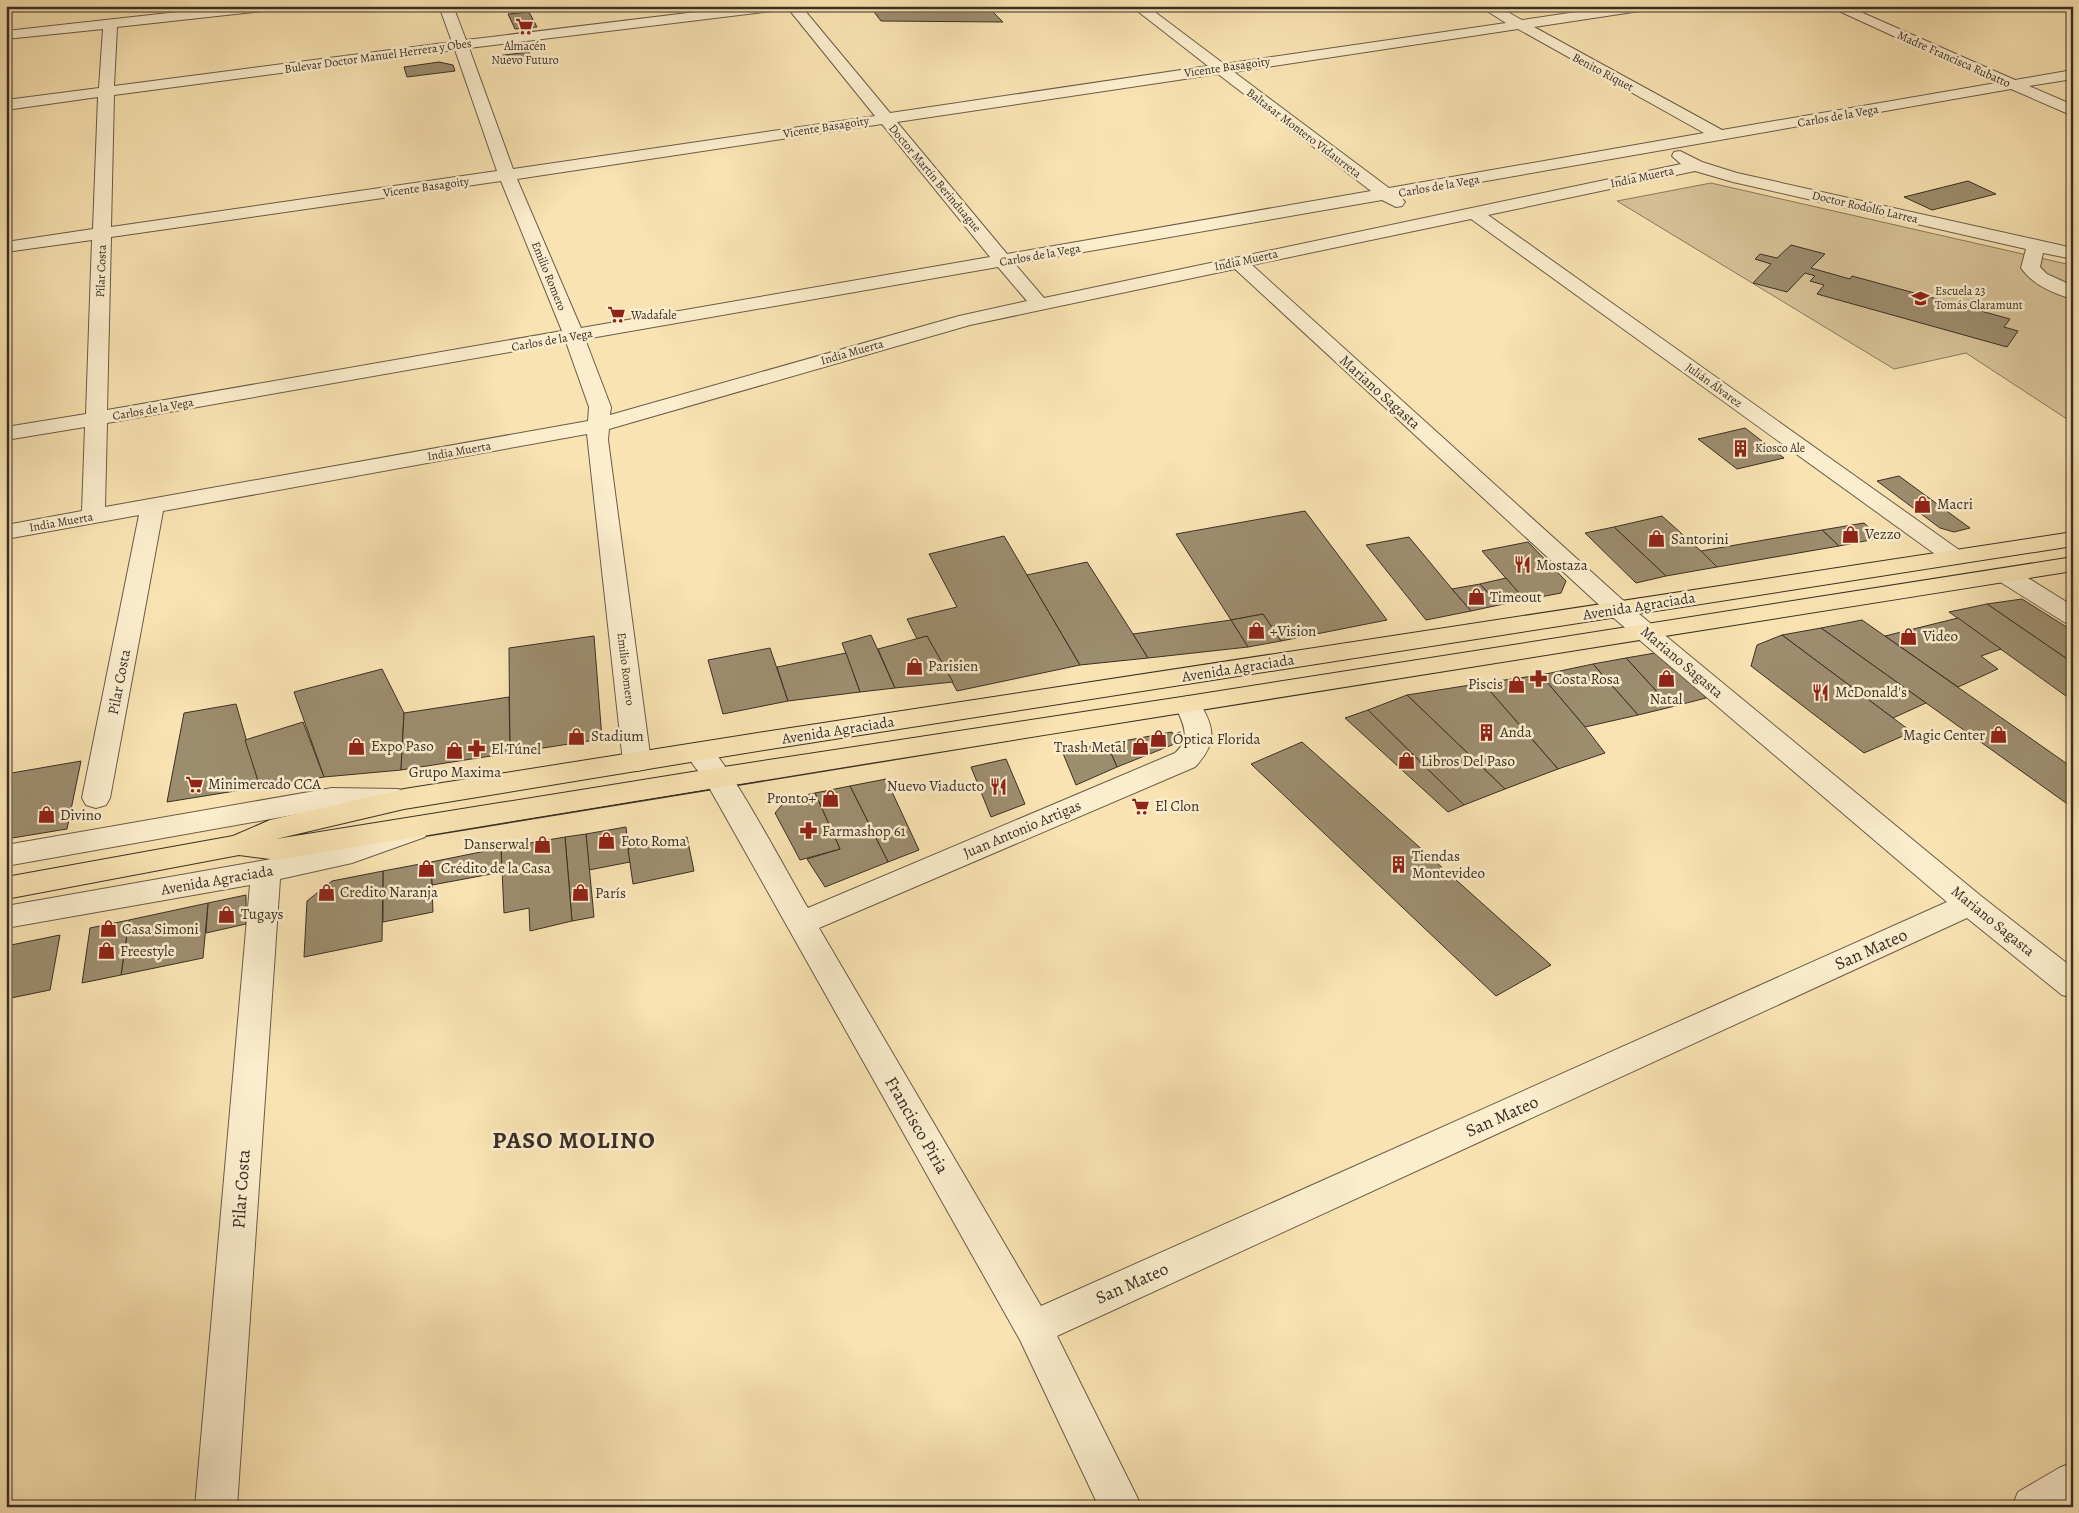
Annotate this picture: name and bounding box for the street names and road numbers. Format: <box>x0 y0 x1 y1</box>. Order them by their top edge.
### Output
street label: Madre Francisca Rubatto <box>1895 27 2013 91</box>
street label: Bulevar Doctor Manuel Herrera y Obes <box>283 35 473 77</box>
street label: Benito Riquet <box>1570 49 1637 95</box>
street label: Vicente Basagoity <box>1182 53 1272 81</box>
street label: Baltasar Montero Vidaurreta <box>1243 84 1365 182</box>
street label: Carlos de la Vega <box>1796 101 1880 131</box>
street label: Vicente Basagoity <box>781 112 871 142</box>
street label: Doctor Martín Berinduague <box>885 121 985 235</box>
street label: India Muerta <box>1609 162 1676 192</box>
street label: Carlos de la Vega <box>1397 171 1481 201</box>
street label: Vicente Basagoity <box>381 173 471 201</box>
street label: Doctor Rodolfo Larrea <box>1810 187 1920 227</box>
street label: Emilio Romero <box>528 239 570 313</box>
street label: Carlos de la Vega <box>998 240 1082 270</box>
street label: Pilar Costa <box>92 244 110 298</box>
street label: India Muerta <box>1213 245 1280 275</box>
street label: Carlos de la Vega <box>510 325 594 355</box>
street label: India Muerta <box>819 335 886 369</box>
street label: Mariano Sagasta <box>1335 350 1425 434</box>
street label: Julián Álvarez <box>1682 359 1746 411</box>
street label: Carlos de la Vega <box>111 394 195 424</box>
street label: India Muerta <box>426 437 493 464</box>
street label: India Muerta <box>28 508 95 535</box>
street label: Avenida Agraciada <box>1580 587 1697 625</box>
street label: Mariano Sagasta <box>1636 622 1728 702</box>
street label: Emilio Romero <box>614 632 638 706</box>
street label: Pilar Costa <box>103 648 135 716</box>
street label: Avenida Agraciada <box>1179 649 1296 687</box>
street label: Avenida Agraciada <box>779 711 896 749</box>
street label: Juan Antonio Artigas <box>960 795 1084 863</box>
street label: Avenida Agraciada <box>158 860 275 900</box>
street label: Mariano Sagasta <box>1947 881 2039 961</box>
street label: San Mateo <box>1831 922 1911 976</box>
street label: Francisco Piria <box>879 1072 955 1179</box>
street label: San Mateo <box>1462 1089 1542 1143</box>
street label: Pilar Costa <box>226 1148 256 1229</box>
street label: San Mateo <box>1092 1256 1172 1310</box>

